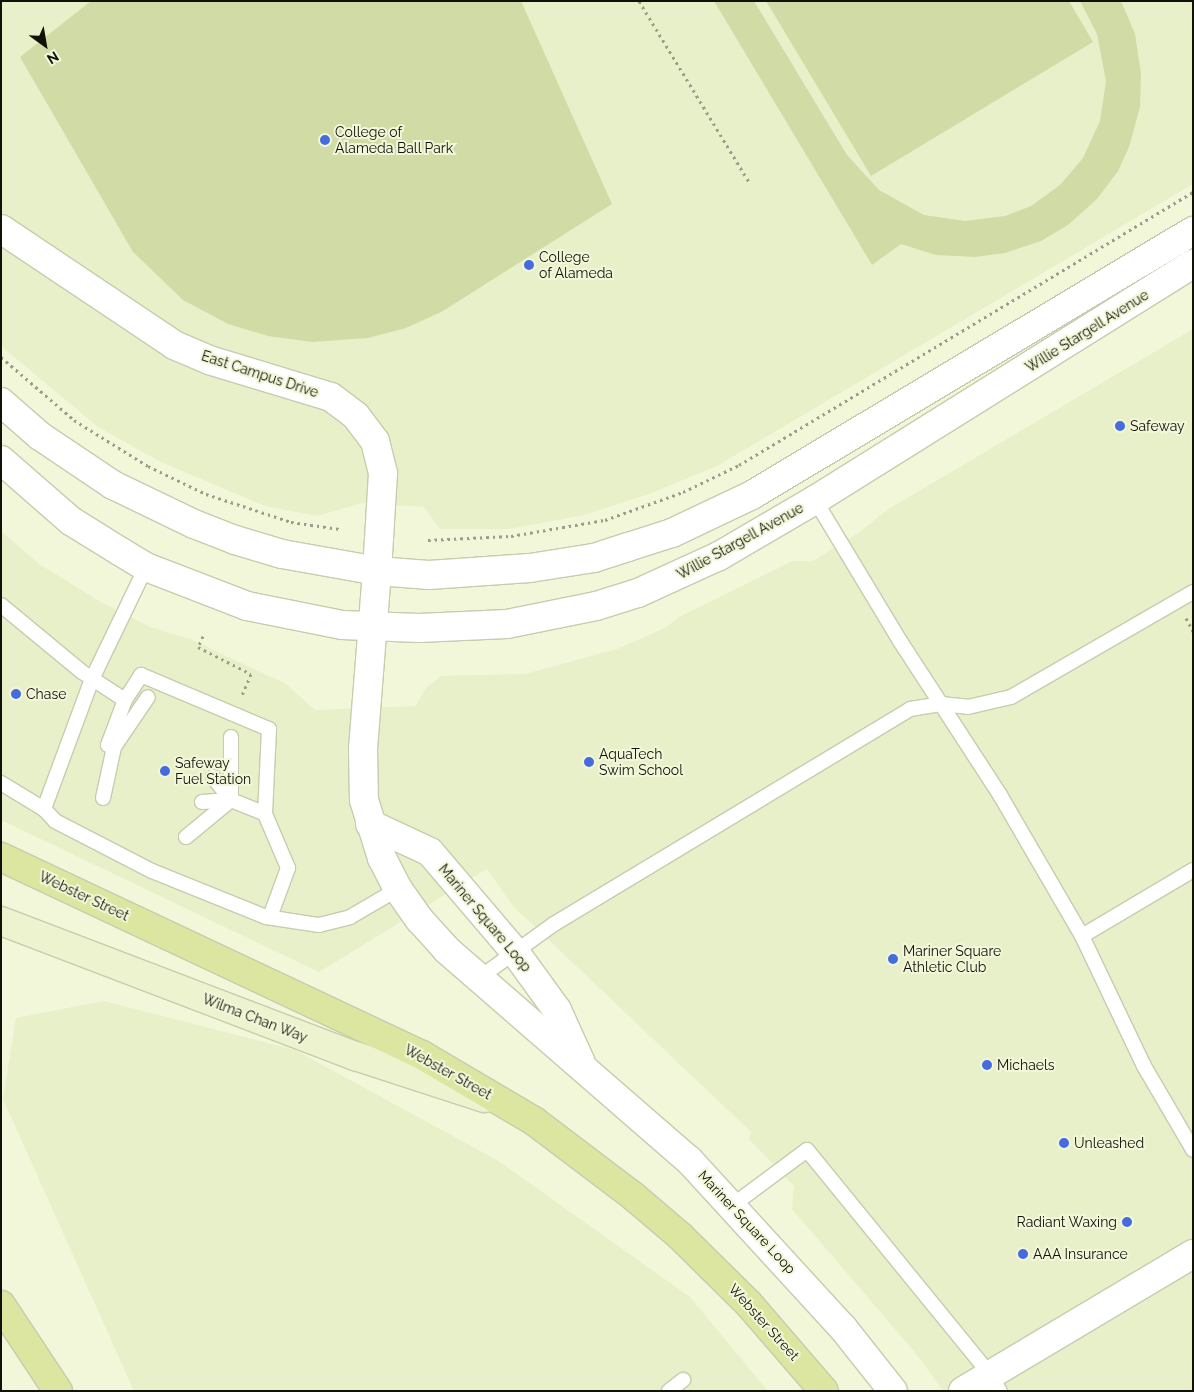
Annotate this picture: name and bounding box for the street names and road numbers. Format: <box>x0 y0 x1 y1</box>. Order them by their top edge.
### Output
street label: Willie Stargell Avenue <box>1022 286 1152 376</box>
street label: East Campus Drive <box>199 347 321 401</box>
street label: Willie Stargell Avenue <box>674 499 806 583</box>
street label: Mariner Square Loop <box>435 861 535 975</box>
street label: Webster Street <box>36 868 132 924</box>
street label: Wilma Chan Way <box>200 990 310 1046</box>
street label: Webster Street <box>401 1041 495 1103</box>
street label: Mariner Square Loop <box>695 1167 799 1277</box>
street label: Webster Street <box>725 1280 803 1364</box>

